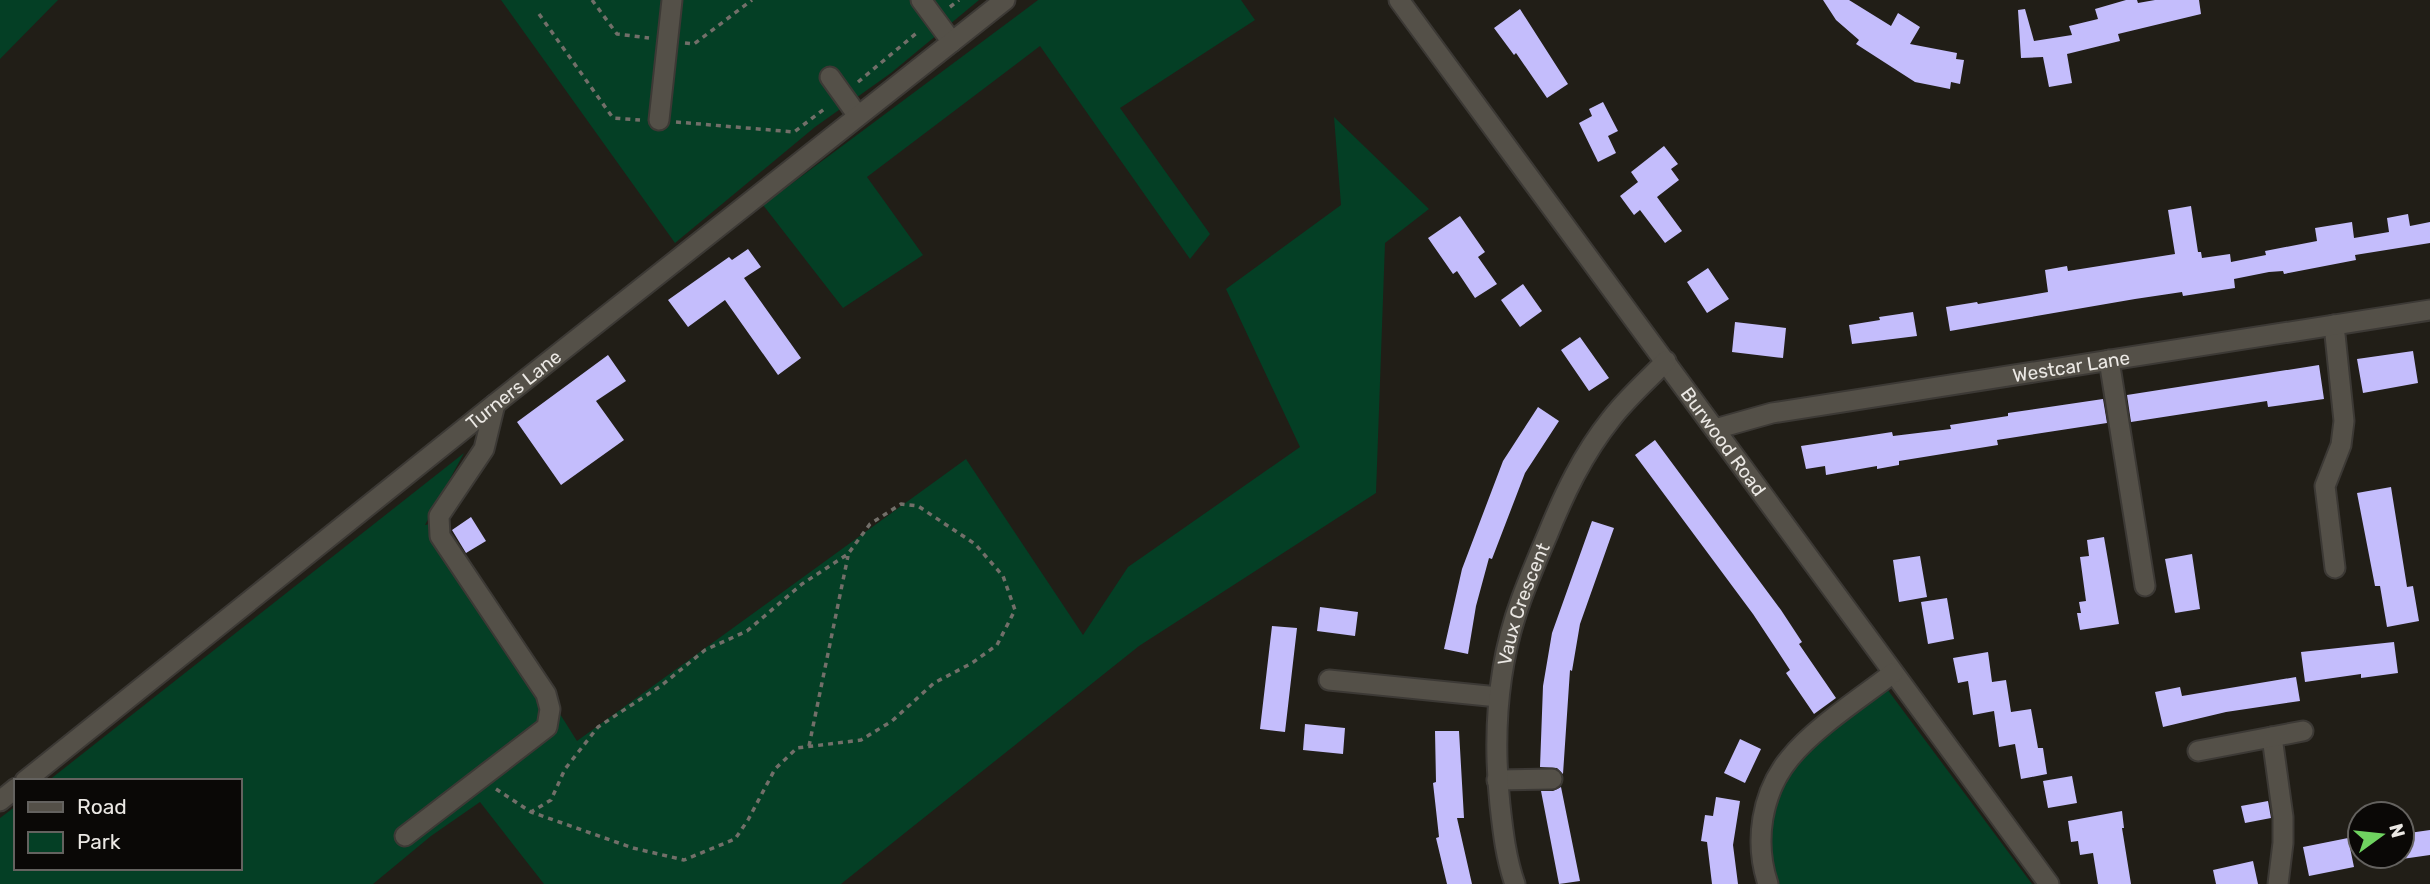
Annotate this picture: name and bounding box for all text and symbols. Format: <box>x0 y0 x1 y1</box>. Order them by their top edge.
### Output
street label: Turners Lane <box>461 345 566 435</box>
street label: Westcar Lane <box>2011 346 2132 387</box>
street label: Burwood Road <box>1676 383 1771 501</box>
street label: Vaux Crescent <box>1493 539 1555 667</box>
legend <box>14 779 242 870</box>
text: Road <box>77 794 127 819</box>
north arrow <box>2346 800 2416 870</box>
text: N <box>2384 821 2410 840</box>
text: Park <box>77 829 121 854</box>

